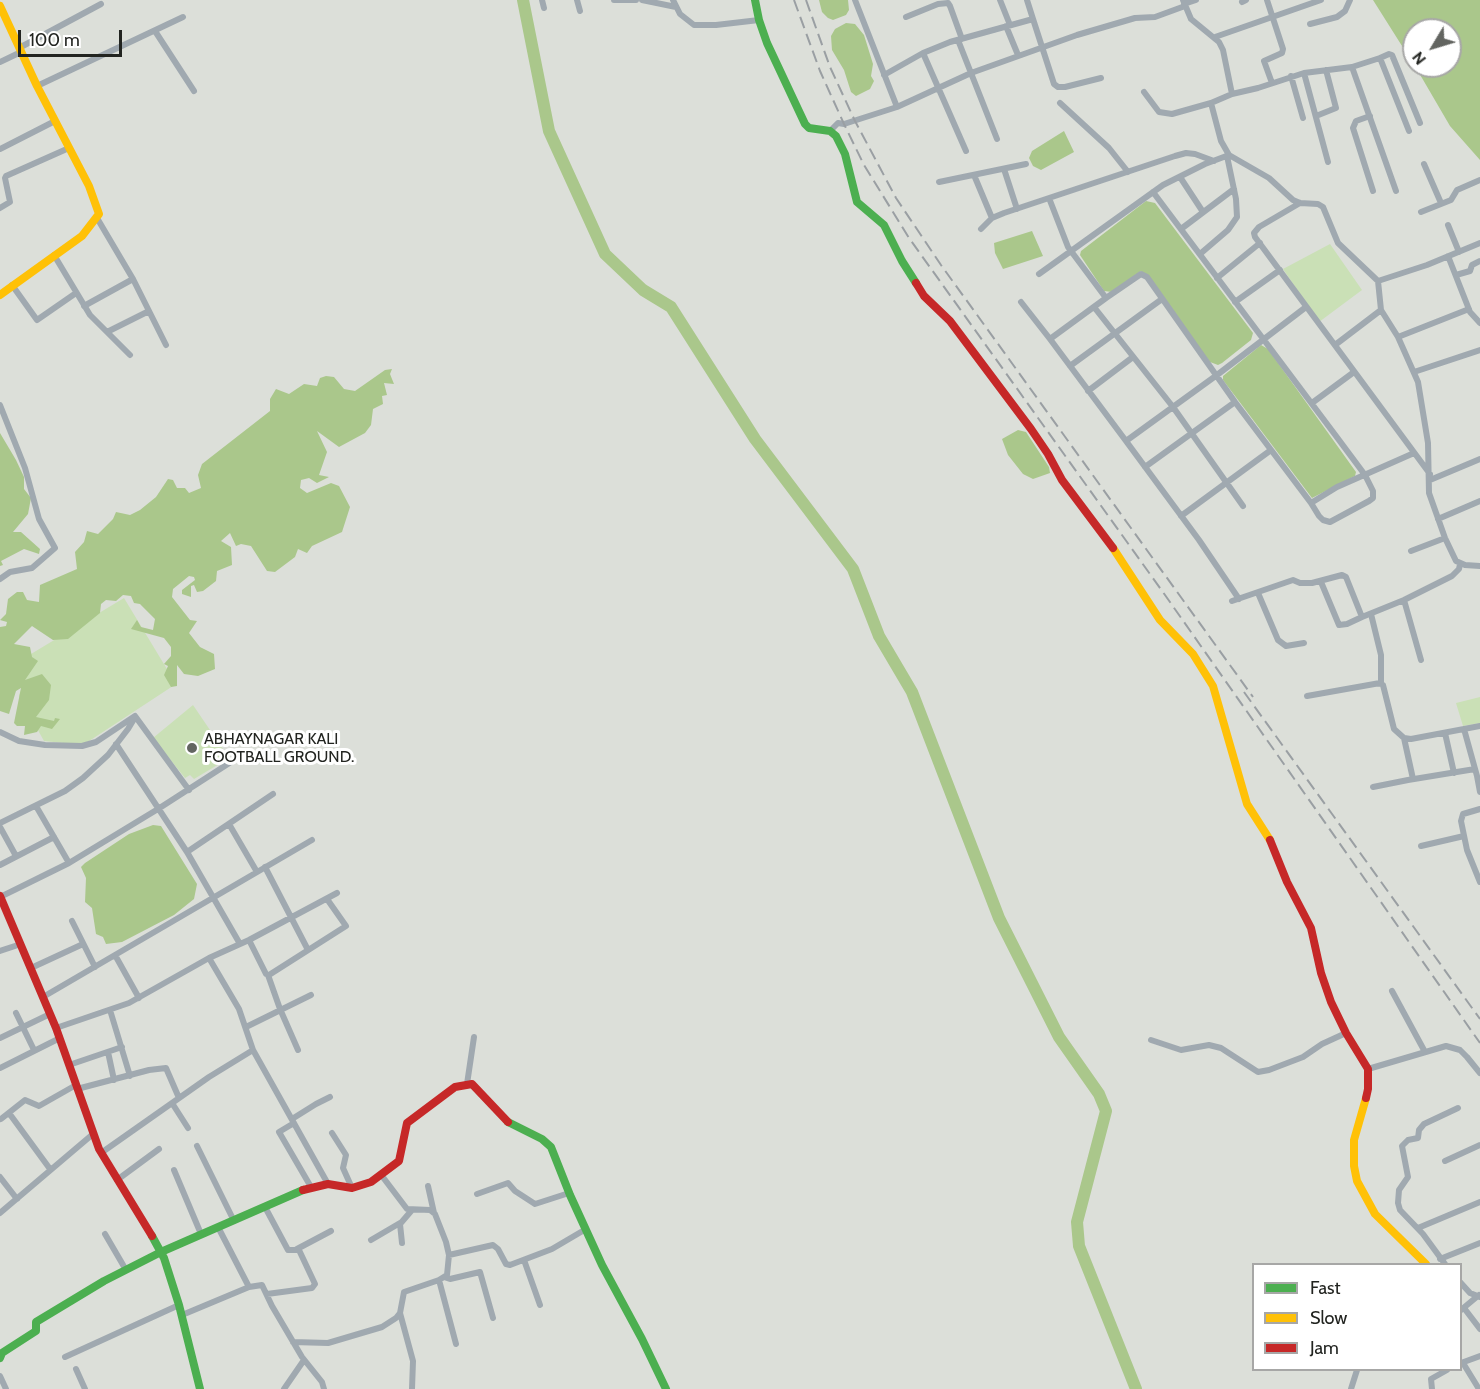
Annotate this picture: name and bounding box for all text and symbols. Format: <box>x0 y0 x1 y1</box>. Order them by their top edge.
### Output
scale bar <box>21 18 124 56</box>
north arrow <box>1402 18 1462 78</box>
text: 100 m <box>29 29 80 51</box>
text: N <box>1408 48 1430 68</box>
place label: ABHAYNAGAR KALI FOOTBALL GROUND. <box>204 729 354 767</box>
marker: ABHAYNAGAR KALI FOOTBALL GROUND. <box>185 741 199 755</box>
legend <box>1252 1263 1462 1371</box>
text: Fast <box>1310 1277 1341 1299</box>
text: Slow <box>1310 1307 1347 1329</box>
text: Jam <box>1310 1337 1339 1359</box>

